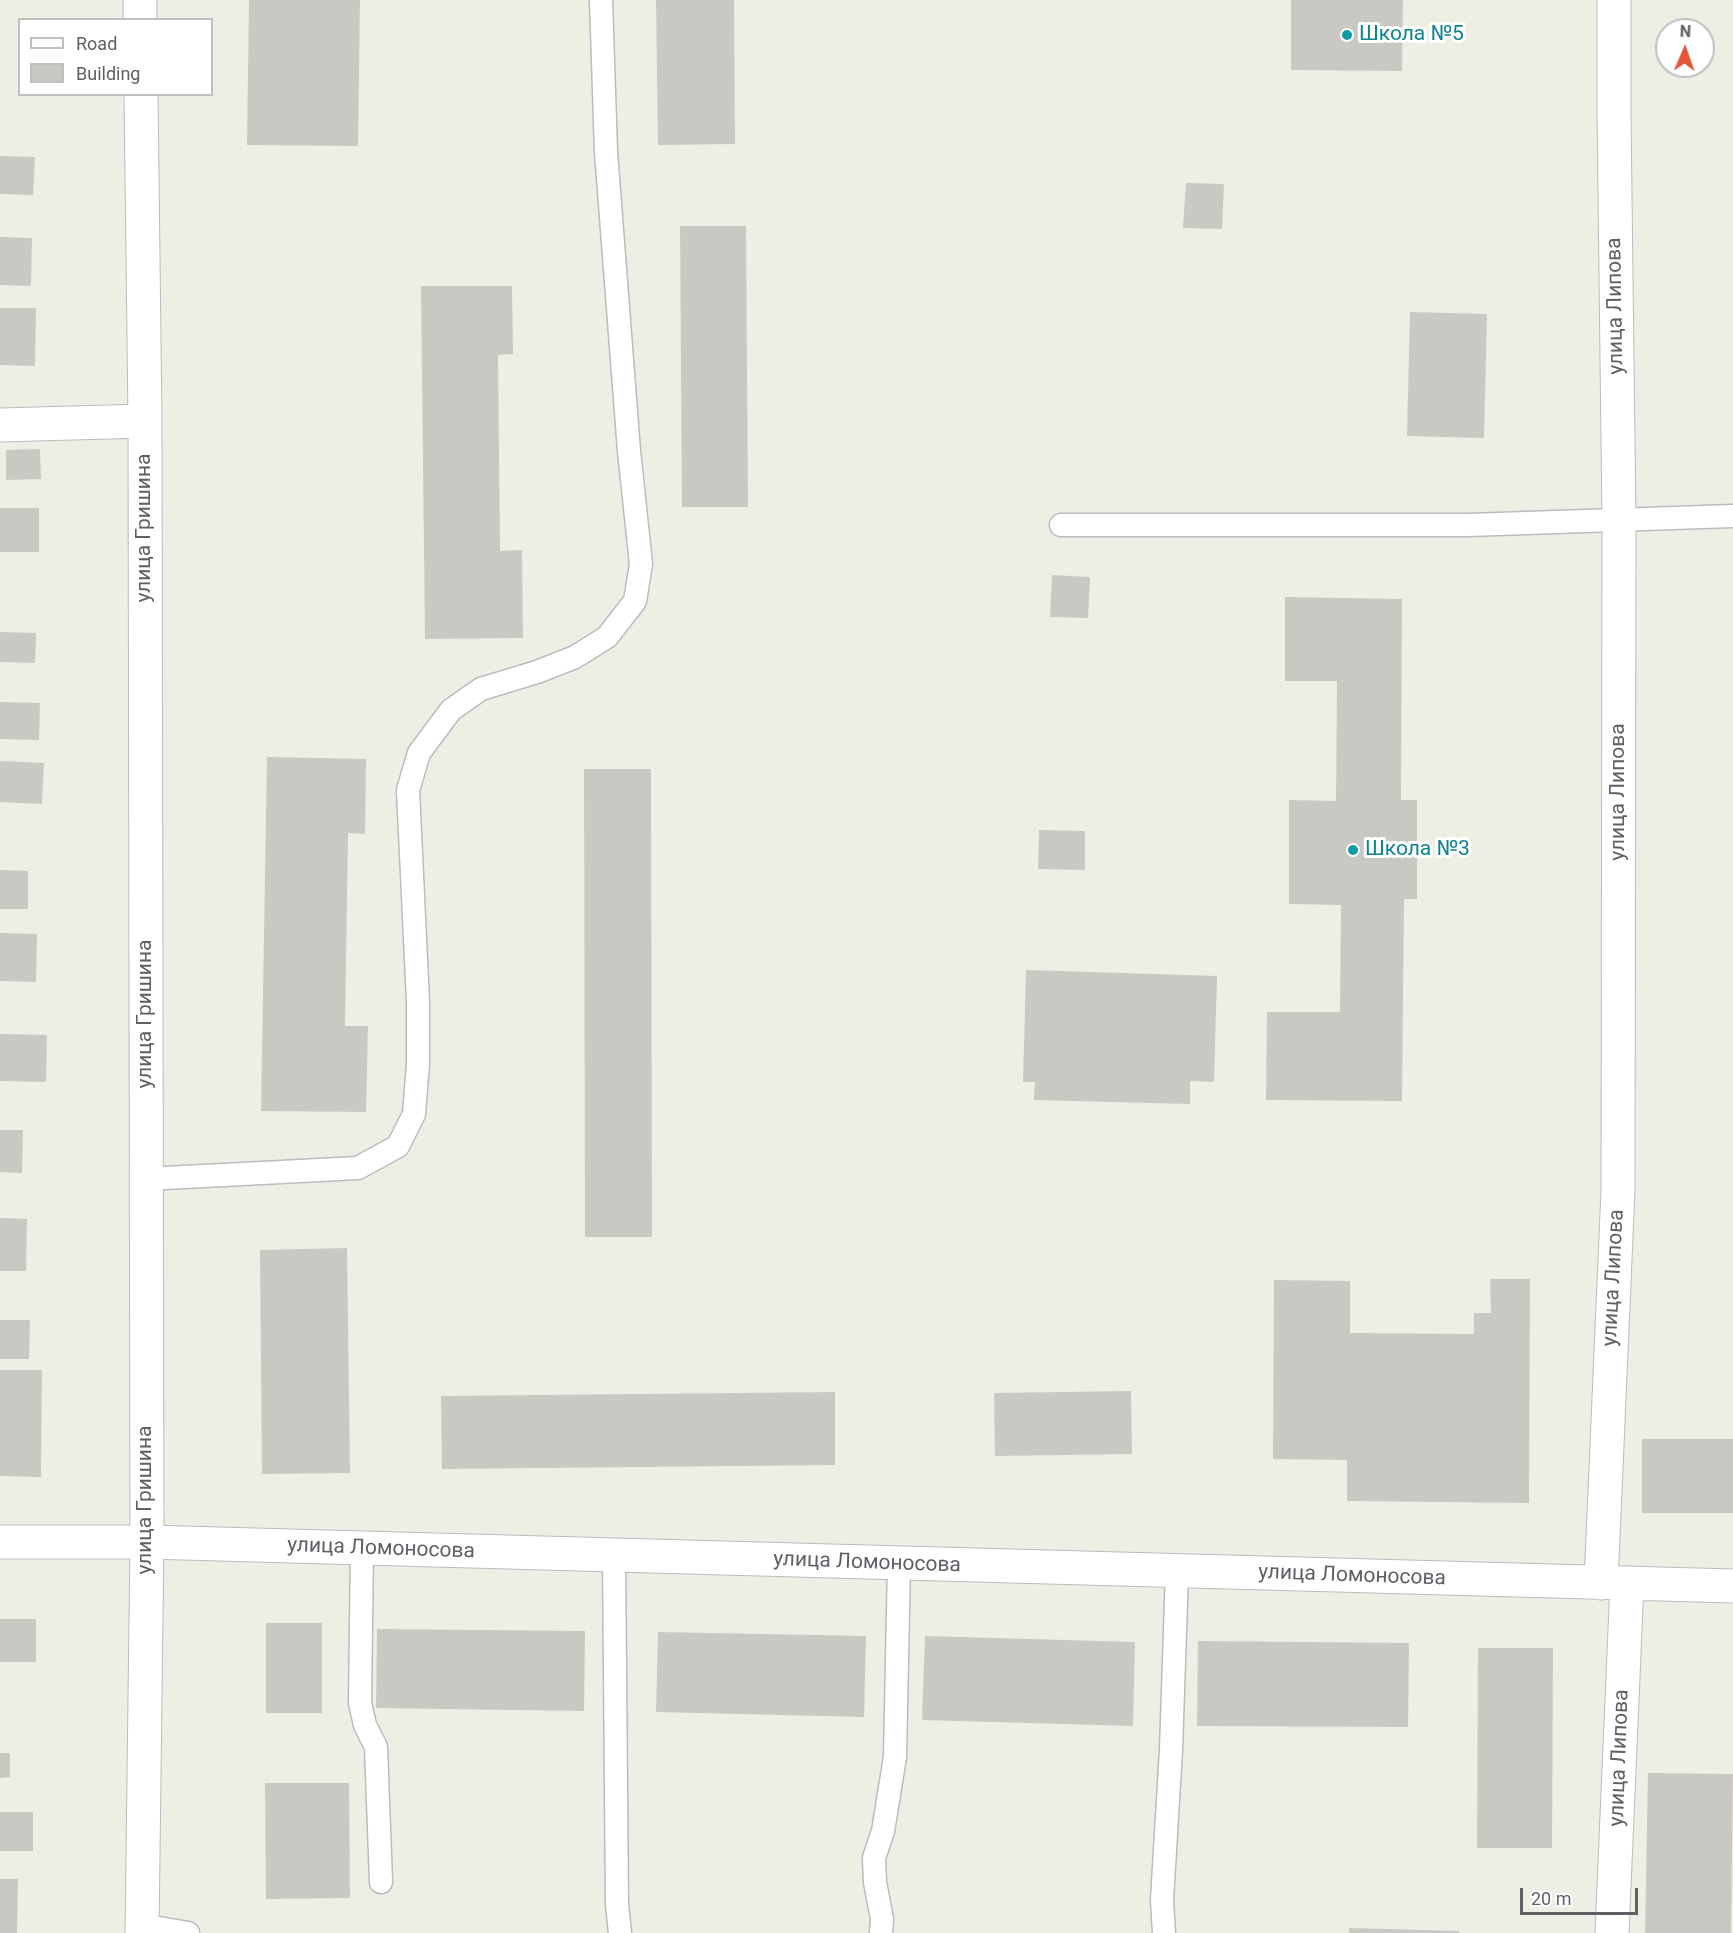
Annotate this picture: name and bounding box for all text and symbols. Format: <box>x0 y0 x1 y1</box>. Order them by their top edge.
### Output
legend <box>18 18 213 96</box>
north arrow <box>1655 18 1715 78</box>
place label: Школа №5 <box>1359 22 1464 48</box>
text: N <box>1680 22 1692 41</box>
marker: Школа №5 <box>1340 28 1354 42</box>
text: Road <box>76 33 117 54</box>
text: Building <box>76 63 140 84</box>
street label: улица Липова <box>1602 237 1630 375</box>
street label: улица Гришина <box>132 454 158 602</box>
street label: улица Липова <box>1606 723 1632 861</box>
place label: Школа №3 <box>1365 837 1470 863</box>
marker: Школа №3 <box>1346 843 1360 857</box>
street label: улица Гришина <box>133 940 159 1088</box>
street label: улица Липова <box>1598 1209 1630 1347</box>
street label: улица Гришина <box>133 1426 159 1574</box>
street label: улица Ломоносова <box>287 1533 475 1565</box>
street label: улица Ломоносова <box>773 1547 961 1579</box>
street label: улица Ломоносова <box>1258 1560 1446 1592</box>
street label: улица Липова <box>1605 1689 1635 1827</box>
scale bar <box>1523 1876 1642 1914</box>
text: 20 m <box>1531 1888 1571 1909</box>

